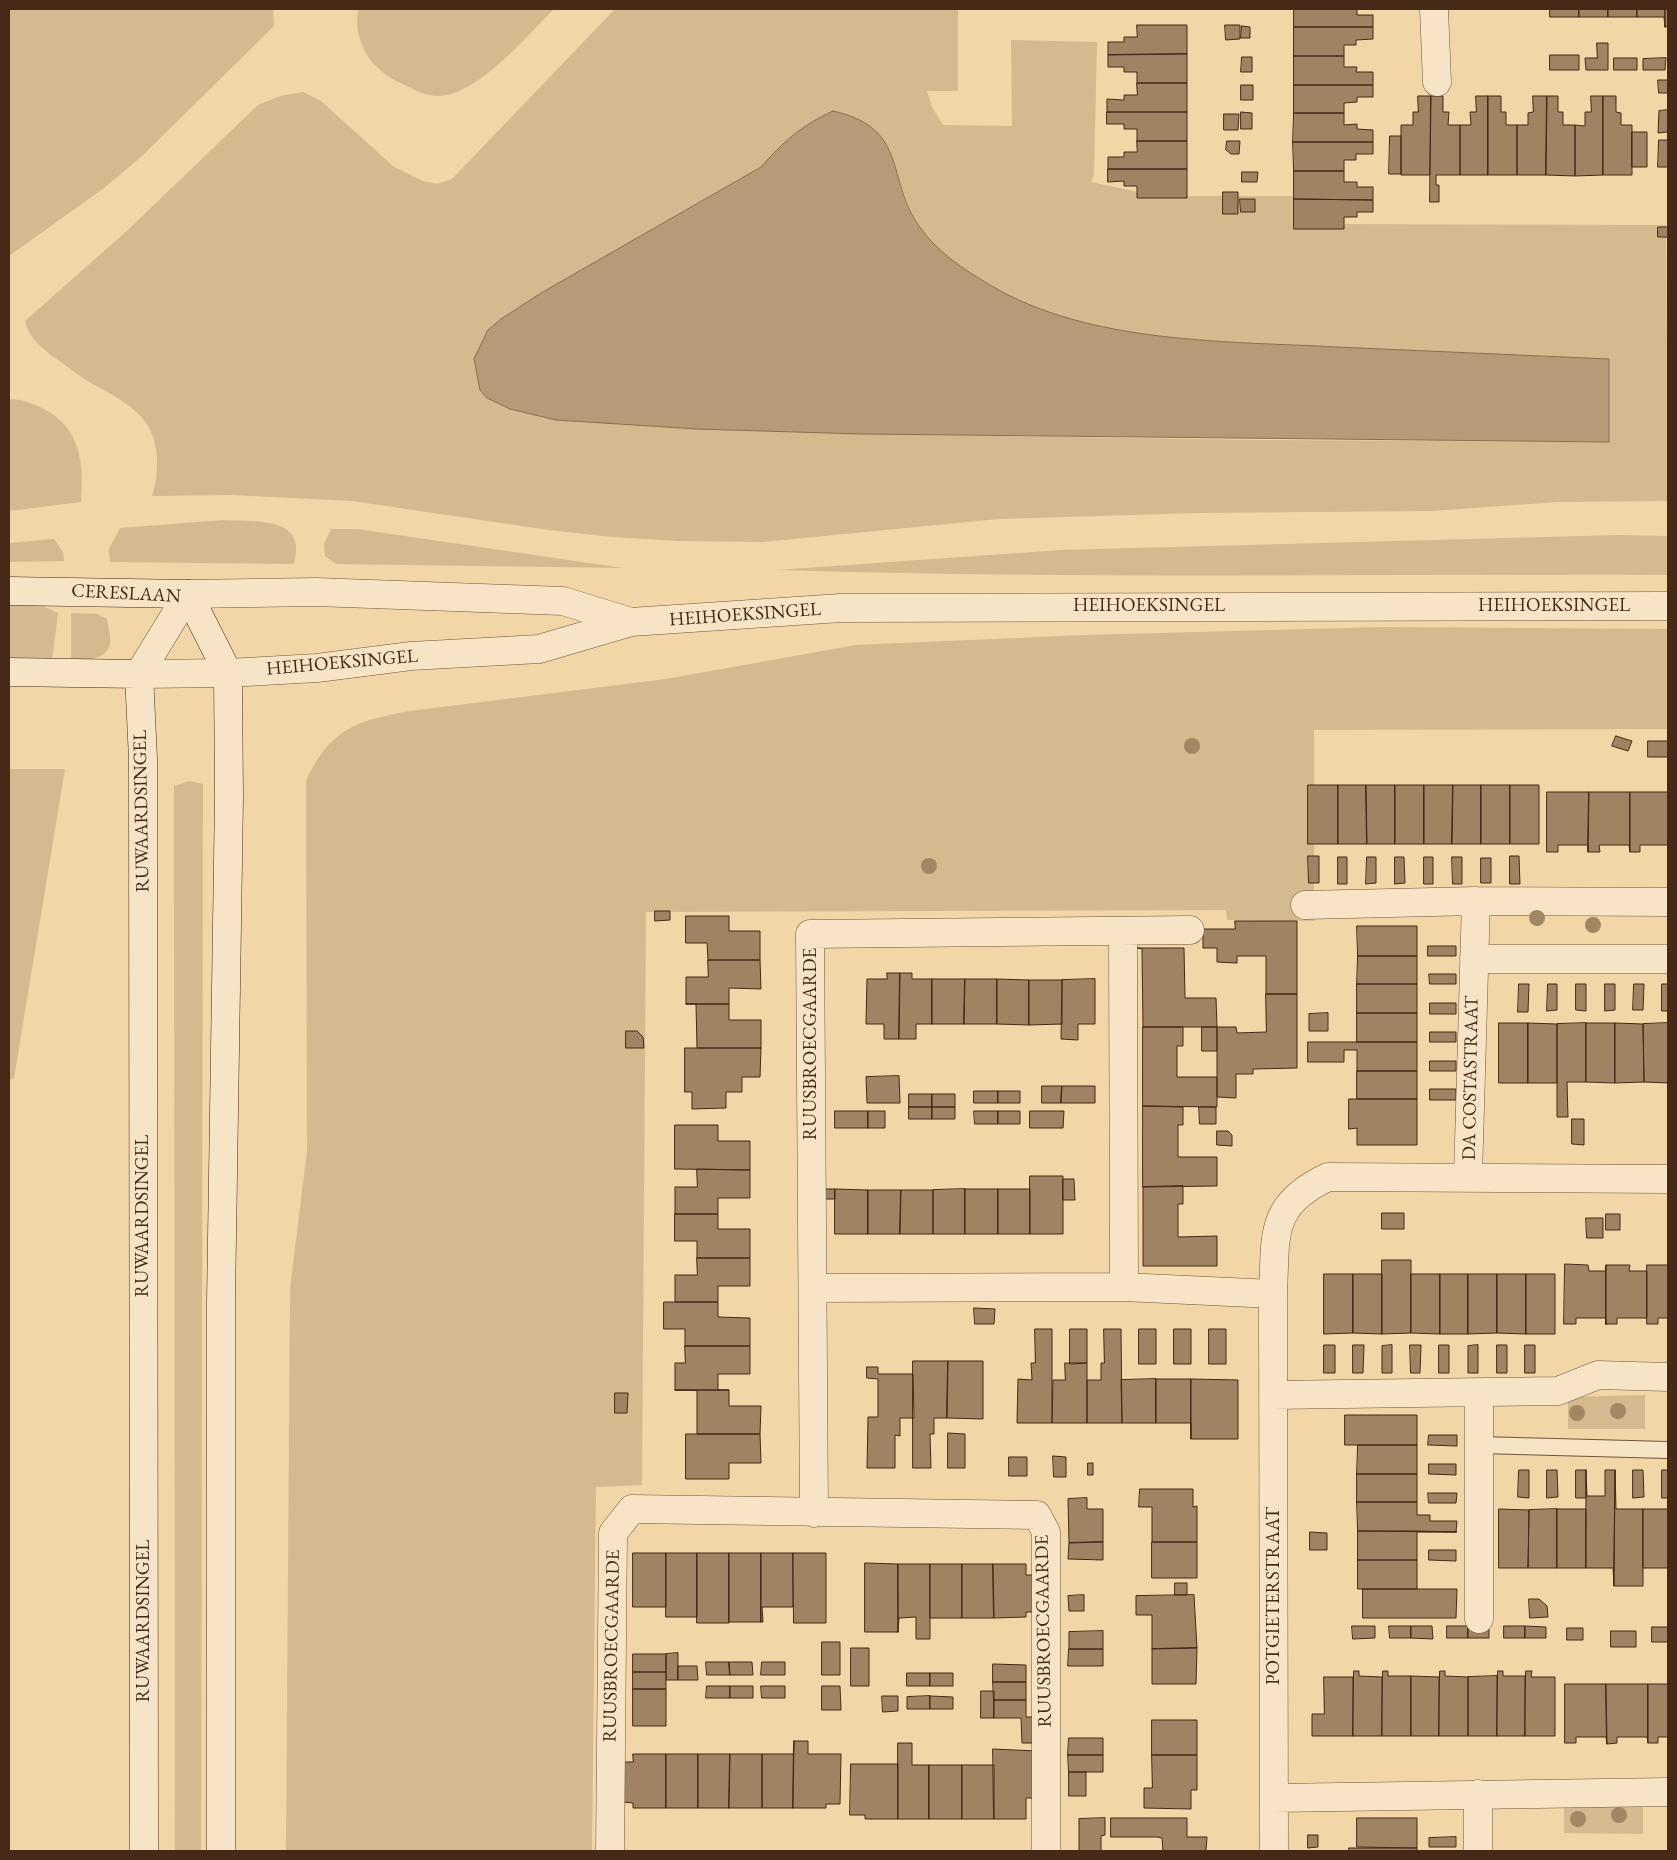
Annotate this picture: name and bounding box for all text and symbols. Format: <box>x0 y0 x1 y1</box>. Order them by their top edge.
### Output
street label: CERESLAAN <box>71 580 181 608</box>
street label: HEIHOEKSINGEL <box>1073 595 1225 617</box>
street label: HEIHOEKSINGEL <box>1478 595 1630 617</box>
street label: HEIHOEKSINGEL <box>668 598 822 632</box>
street label: HEIHOEKSINGEL <box>265 645 419 681</box>
street label: RUWAARDSINGEL <box>129 729 155 893</box>
street label: RUUSBROECGAARDE <box>800 948 822 1140</box>
street label: DA COSTASTRAAT <box>1458 995 1484 1161</box>
street label: RUWAARDSINGEL <box>132 1135 154 1297</box>
street label: POTGIETERSTRAAT <box>1263 1507 1285 1685</box>
street label: RUUSBROECGAARDE <box>1031 1535 1057 1727</box>
street label: RUWAARDSINGEL <box>133 1540 155 1702</box>
street label: RUUSBROECGAARDE <box>599 1550 625 1742</box>

